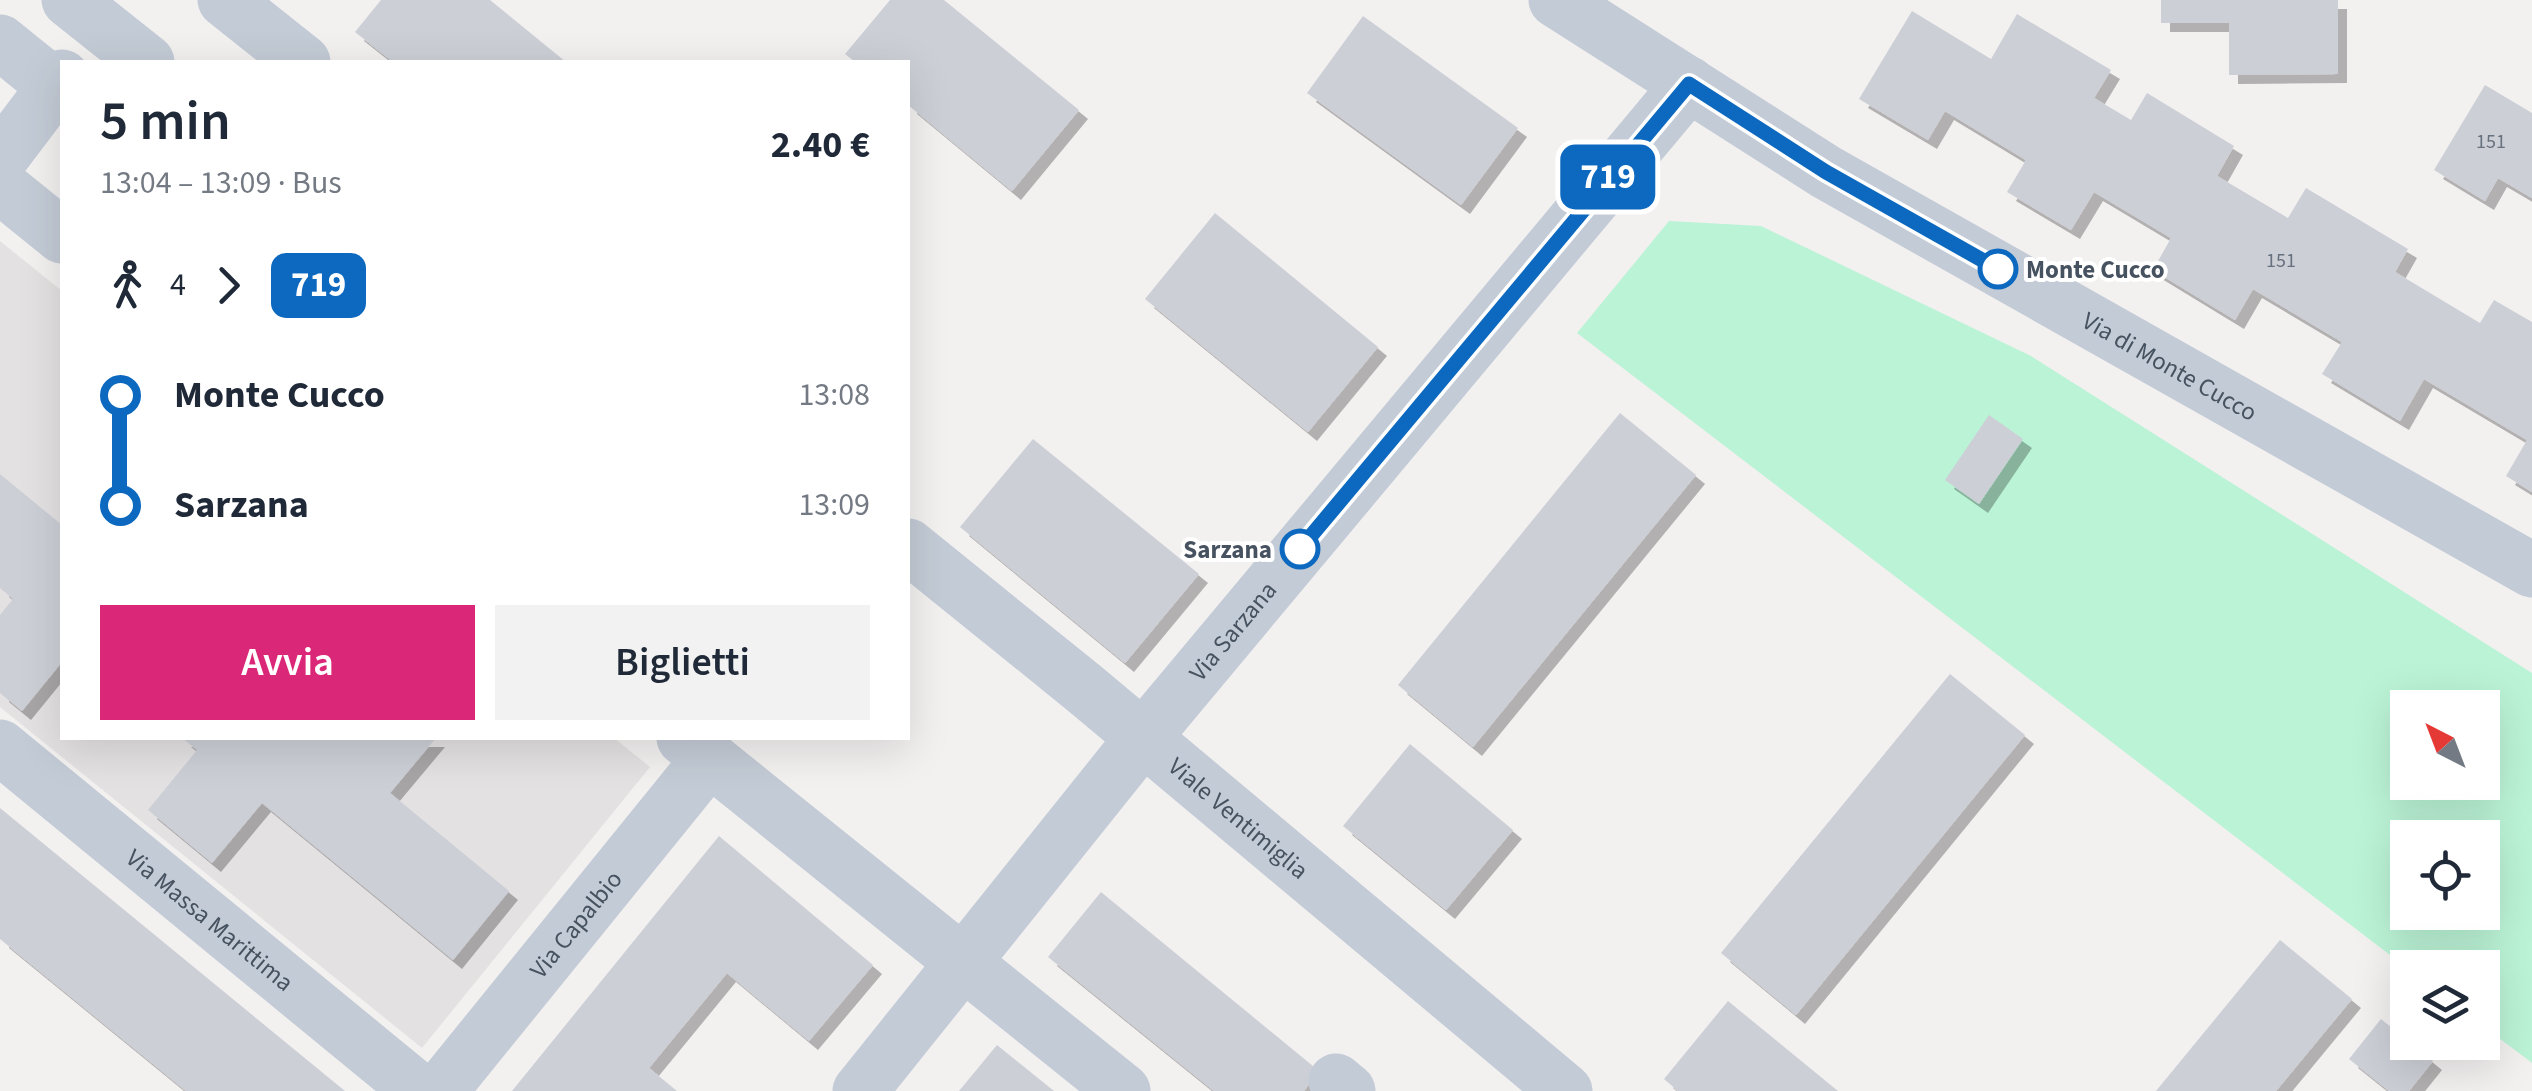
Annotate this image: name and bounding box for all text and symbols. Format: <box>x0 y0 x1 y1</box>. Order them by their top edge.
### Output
text: 5 min <box>100 83 231 161</box>
text: 2.40 € <box>771 118 870 172</box>
house number: 151 <box>2476 128 2506 156</box>
line badge: 719 <box>1550 144 1666 210</box>
text: 719 <box>1580 152 1636 202</box>
text: 13:04 – 13:09 · Bus <box>100 160 342 206</box>
house number: 151 <box>2266 247 2296 275</box>
marker: Monte Cucco <box>1979 250 2017 288</box>
place label: Monte Cucco <box>2026 252 2165 288</box>
icon: walk <box>100 258 155 313</box>
icon: forward <box>201 258 256 313</box>
text: 719 <box>291 260 346 310</box>
text: 4 <box>170 262 186 308</box>
street label: Via di Monte Cucco <box>2075 303 2264 431</box>
text: Monte Cucco <box>174 368 385 422</box>
text: 13:08 <box>798 372 870 418</box>
text: Sarzana <box>174 478 309 532</box>
text: 13:09 <box>798 482 870 528</box>
marker: Sarzana <box>1281 530 1319 568</box>
place label: Sarzana <box>1183 532 1272 568</box>
street label: Via Sarzana <box>1181 574 1285 689</box>
button: Avvia <box>100 605 475 720</box>
button: Biglietti <box>495 605 870 720</box>
north arrow <box>2390 690 2500 800</box>
map controls <box>2390 690 2500 1060</box>
street label: Viale Ventimiglia <box>1160 749 1316 888</box>
button: locate <box>2390 820 2500 930</box>
street label: Via Massa Marittima <box>118 841 301 1000</box>
street label: Via Capalbio <box>521 863 631 986</box>
button: layers <box>2390 950 2500 1060</box>

